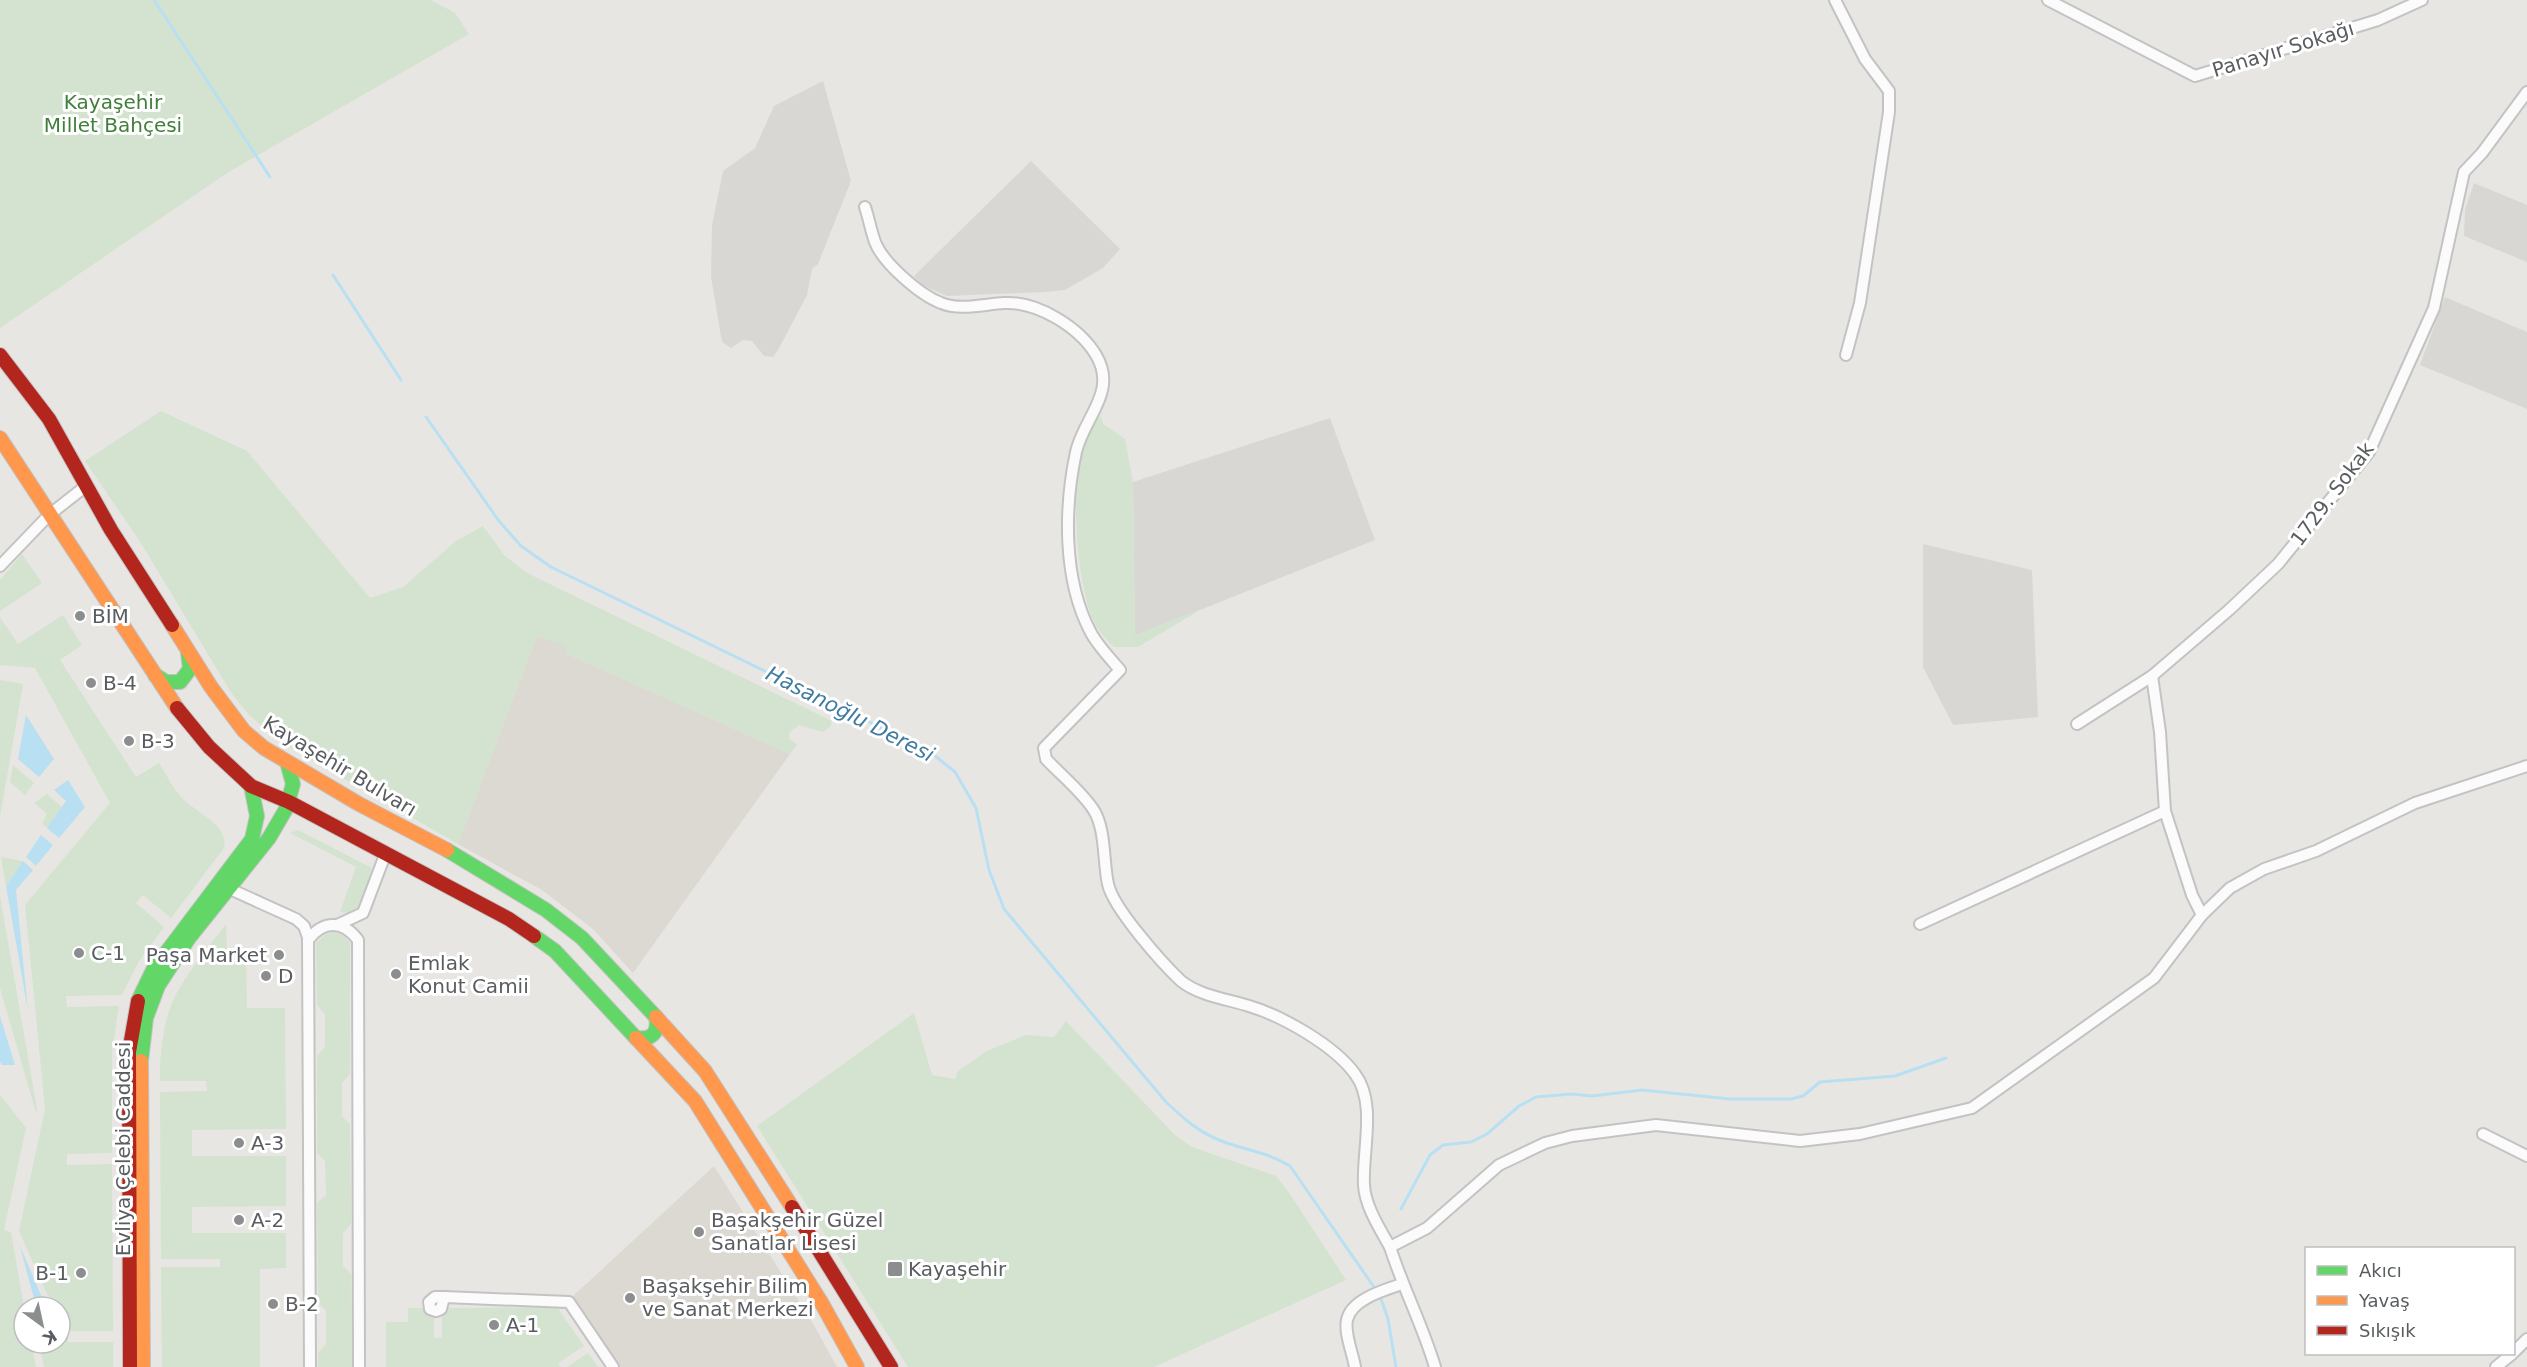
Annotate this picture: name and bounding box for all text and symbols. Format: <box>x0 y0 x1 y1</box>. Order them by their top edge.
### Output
street label: Panayır Sokağı <box>2209 16 2357 82</box>
park label: Kayaşehir Millet Bahçesi <box>44 90 182 137</box>
street label: 1729. Sokak <box>2285 437 2379 551</box>
place label: BİM <box>92 604 129 628</box>
marker: BİM <box>73 609 87 623</box>
water label: Hasanoğlu Deresi <box>762 661 938 767</box>
place label: B-4 <box>103 671 137 695</box>
marker: B-4 <box>84 676 98 690</box>
street label: Kayaşehir Bulvarı <box>259 711 421 821</box>
place label: B-3 <box>141 729 175 753</box>
marker: B-3 <box>122 734 136 748</box>
place label: C-1 <box>91 941 125 965</box>
place label: Paşa Market <box>146 943 267 967</box>
marker: C-1 <box>72 946 86 960</box>
marker: Paşa Market <box>272 948 286 962</box>
place label: Emlak Konut Camii <box>408 951 529 998</box>
place label: D <box>278 964 293 988</box>
marker: Emlak Konut Camii <box>389 967 403 981</box>
marker: D <box>259 969 273 983</box>
street label: Evliya Çelebi Caddesi <box>111 1042 135 1256</box>
place label: A-3 <box>251 1131 284 1155</box>
marker: A-3 <box>232 1136 246 1150</box>
place label: A-2 <box>251 1208 284 1232</box>
place label: Başakşehir Güzel Sanatlar Lisesi <box>711 1208 883 1255</box>
marker: A-2 <box>232 1213 246 1227</box>
marker: Başakşehir Güzel Sanatlar Lisesi <box>692 1225 706 1239</box>
legend <box>2305 1247 2515 1355</box>
place label: Kayaşehir <box>908 1257 1007 1281</box>
marker: Kayaşehir <box>886 1260 904 1278</box>
text: Akıcı <box>2359 1260 2402 1281</box>
place label: B-1 <box>35 1261 69 1285</box>
marker: B-1 <box>74 1266 88 1280</box>
place label: Başakşehir Bilim ve Sanat Merkezi <box>642 1274 814 1321</box>
text: Yavaş <box>2358 1290 2410 1311</box>
marker: Başakşehir Bilim ve Sanat Merkezi <box>623 1291 637 1305</box>
place label: B-2 <box>285 1292 319 1316</box>
north arrow <box>12 1295 72 1355</box>
marker: B-2 <box>266 1297 280 1311</box>
place label: A-1 <box>506 1313 539 1337</box>
marker: A-1 <box>487 1318 501 1332</box>
text: Sıkışık <box>2359 1320 2416 1341</box>
text: K <box>39 1326 60 1349</box>

